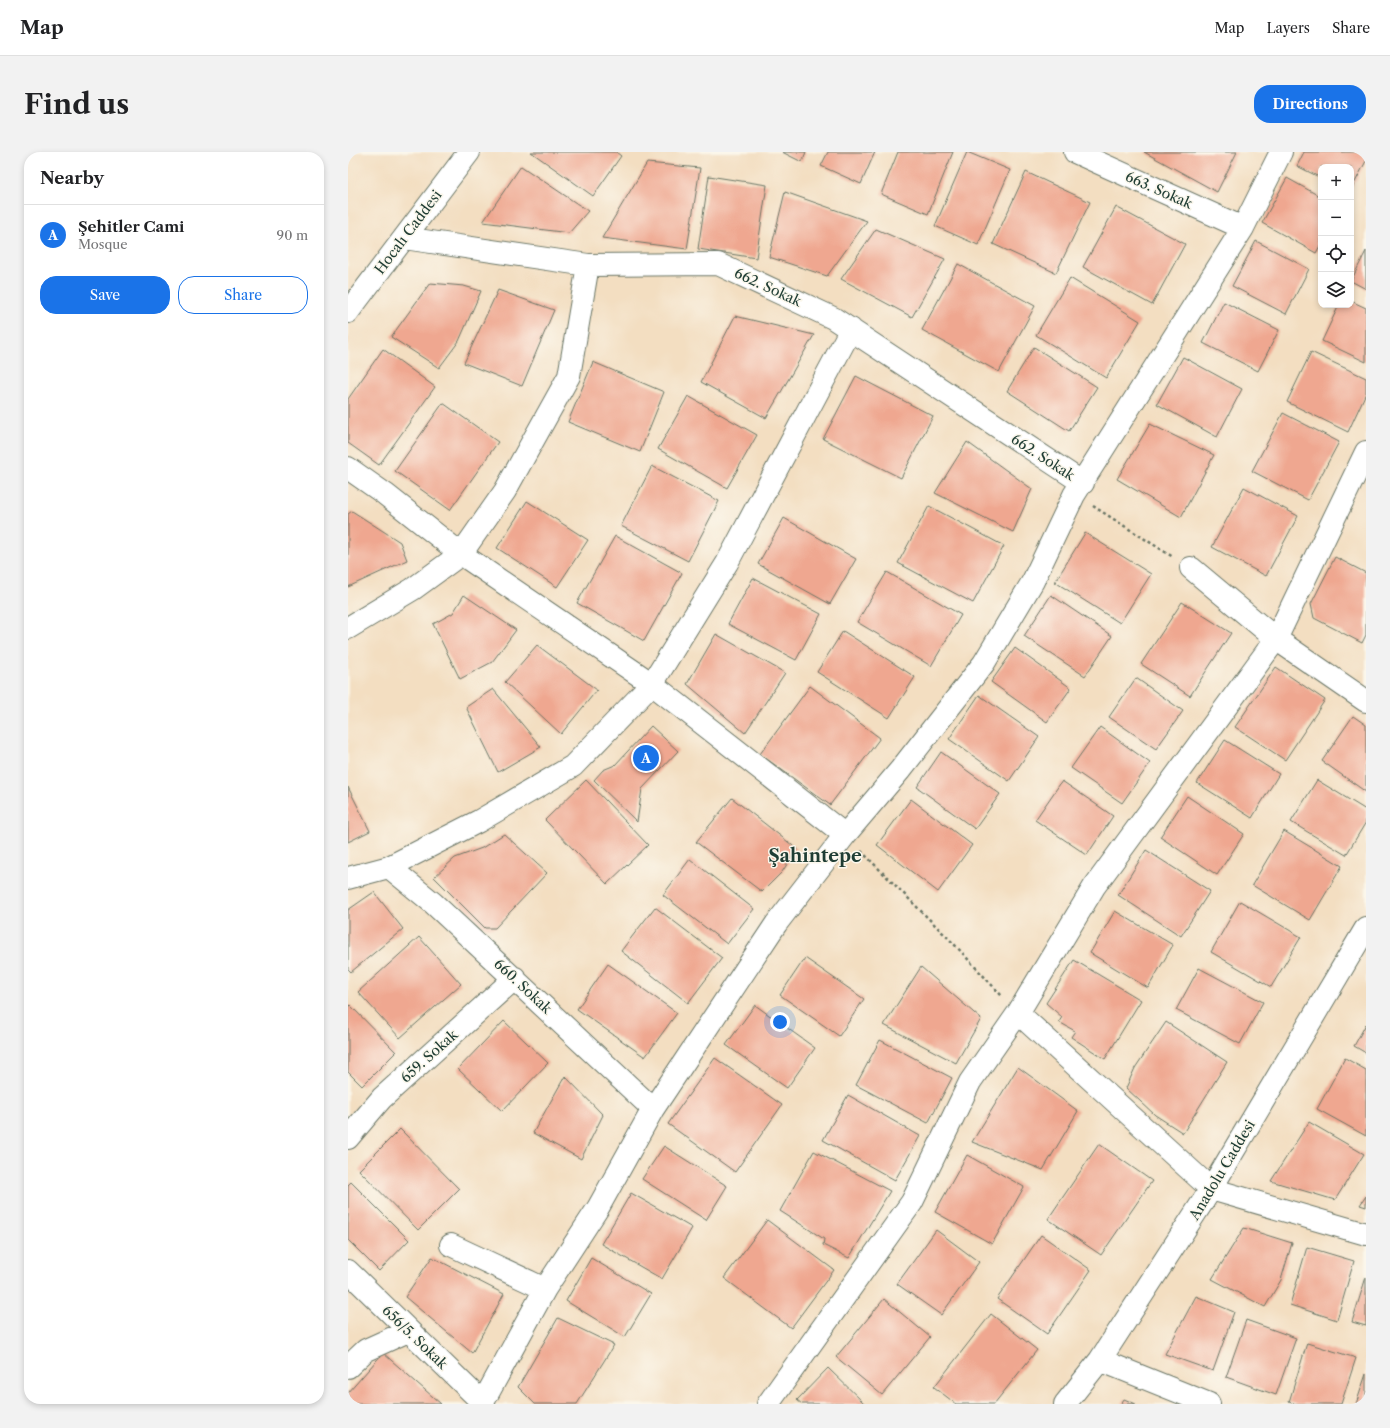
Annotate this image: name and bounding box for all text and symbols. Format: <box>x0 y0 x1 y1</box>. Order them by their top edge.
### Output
text: Map <box>20 16 64 39</box>
text: Map <box>1214 19 1244 37</box>
text: Layers <box>1266 19 1310 37</box>
text: Share <box>1332 19 1370 37</box>
button: Directions <box>1254 85 1366 123</box>
text: Find us <box>24 87 129 121</box>
map controls <box>1318 164 1354 308</box>
button: + <box>1318 164 1354 200</box>
street label: 663. Sokak <box>1123 167 1196 213</box>
text: Nearby <box>40 168 104 188</box>
street label: Hocalı Caddesi <box>371 186 445 278</box>
button: − <box>1318 200 1354 236</box>
text: Şehitler Cami <box>78 217 184 236</box>
text: A <box>48 227 58 243</box>
text: 90 m <box>277 227 308 243</box>
text: Mosque <box>78 236 128 252</box>
button: locate <box>1318 236 1354 272</box>
street label: 662. Sokak <box>732 264 805 311</box>
button: layers <box>1318 272 1354 308</box>
button: Save <box>40 276 170 314</box>
button: Share <box>178 276 308 314</box>
street label: 662. Sokak <box>1008 430 1079 485</box>
pin: A <box>633 743 659 773</box>
district label: Şahintepe <box>768 845 862 867</box>
street label: 660. Sokak <box>490 955 556 1018</box>
your location <box>770 1012 790 1032</box>
street label: 659. Sokak <box>397 1025 462 1086</box>
street label: Anadolu Caddesi <box>1185 1117 1259 1224</box>
street label: 656/5. Sokak <box>378 1301 452 1373</box>

